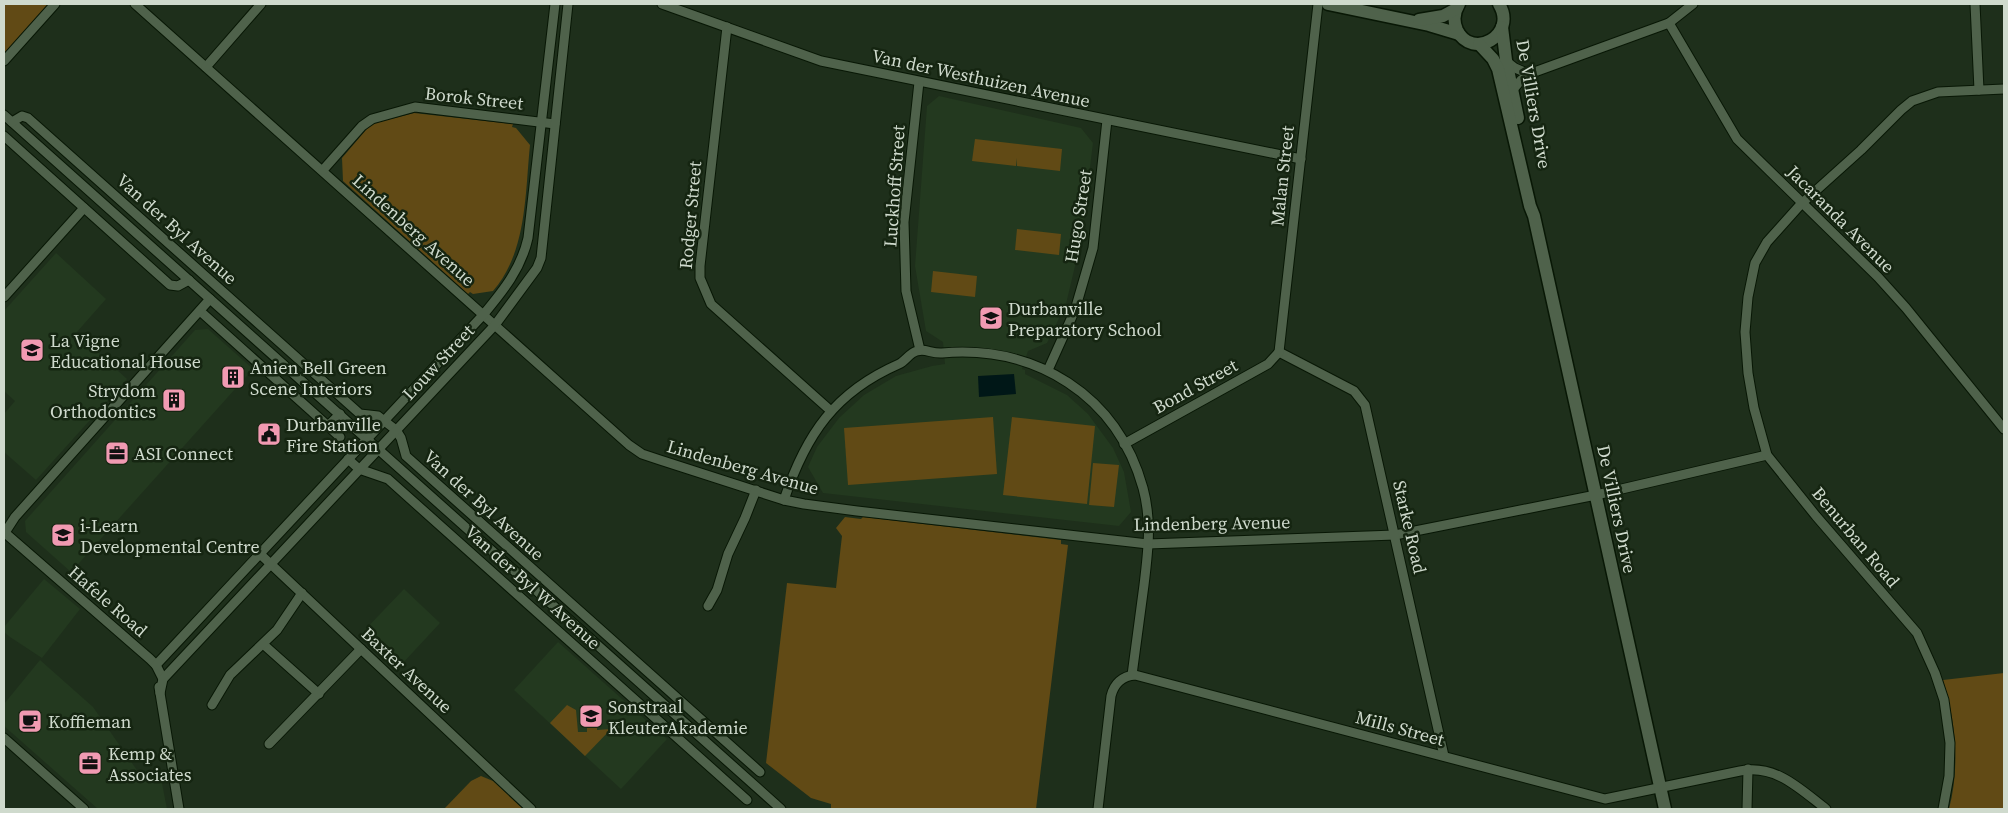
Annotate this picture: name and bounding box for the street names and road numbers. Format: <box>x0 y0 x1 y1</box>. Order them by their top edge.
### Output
street label: De Villiers Drive <box>1510 37 1558 171</box>
street label: Van der Westhuizen Avenue <box>870 43 1092 113</box>
street label: Borok Street <box>424 80 525 116</box>
street label: Luckhoff Street <box>877 124 911 248</box>
street label: Malan Street <box>1264 124 1300 227</box>
street label: Jacaranda Avenue <box>1781 159 1900 278</box>
street label: Rodger Street <box>673 160 707 270</box>
street label: Van der Byl Avenue <box>111 168 243 290</box>
street label: Lindenberg Avenue <box>347 168 481 292</box>
street label: Hugo Street <box>1058 168 1098 264</box>
street label: Louw Street <box>396 319 480 405</box>
street label: Bond Street <box>1148 352 1242 419</box>
street label: Lindenberg Avenue <box>664 433 822 501</box>
street label: De Villiers Drive <box>1591 442 1643 576</box>
street label: Van der Byl Avenue <box>418 444 550 566</box>
street label: Starke Road <box>1387 478 1433 576</box>
street label: Benurban Road <box>1806 481 1906 593</box>
street label: Lindenberg Avenue <box>1133 509 1291 537</box>
street label: Van der Byl W Avenue <box>460 519 606 655</box>
street label: Hafele Road <box>63 560 153 642</box>
street label: Baxter Avenue <box>356 621 458 719</box>
street label: Mills Street <box>1353 704 1447 752</box>

